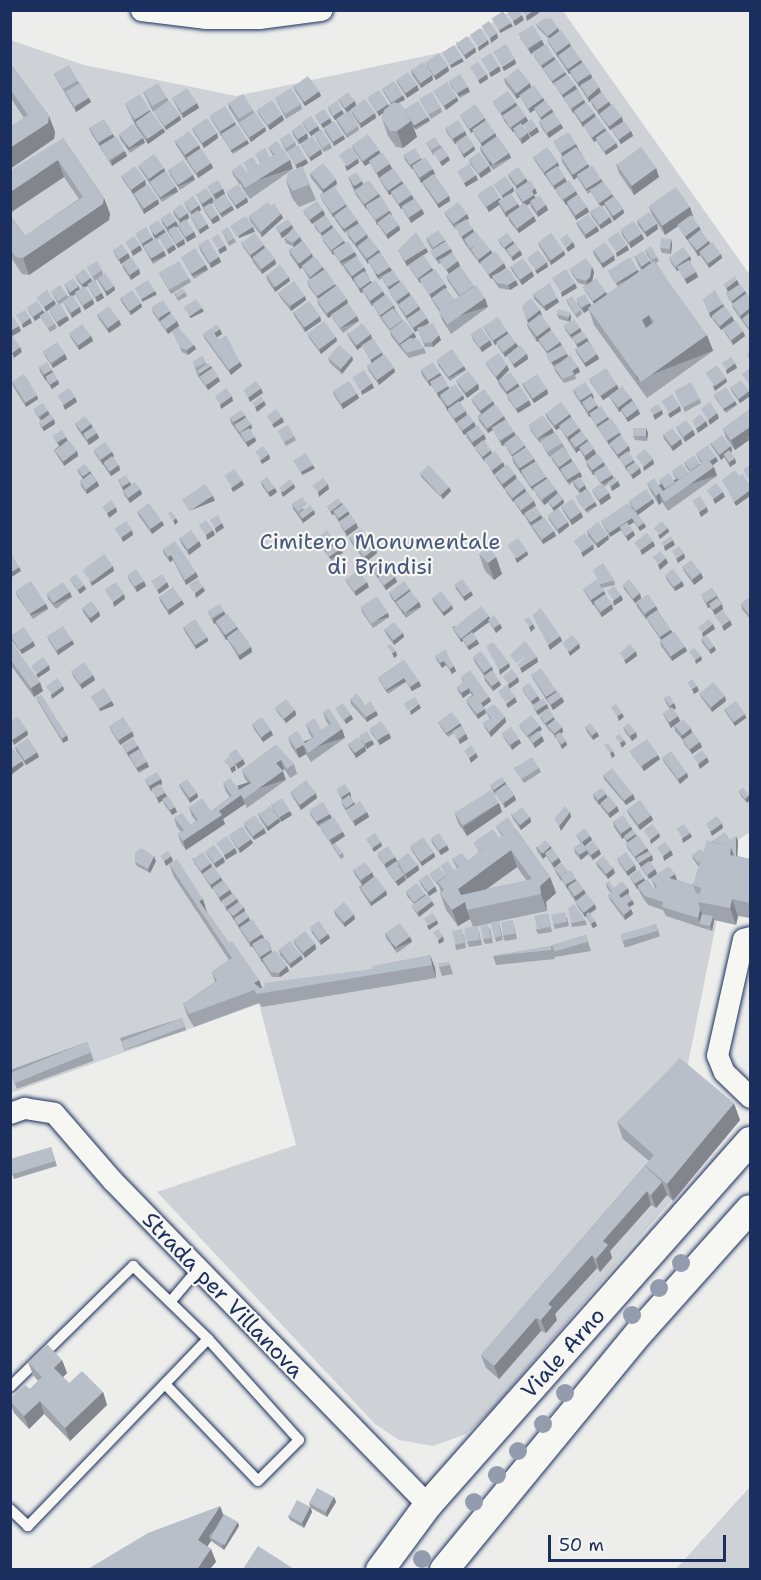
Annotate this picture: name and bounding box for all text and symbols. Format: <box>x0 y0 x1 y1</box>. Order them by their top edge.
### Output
park label: Cimitero Monumentale di Brindisi <box>259 528 501 580</box>
street label: Strada per Villanova <box>137 1207 309 1383</box>
street label: Viale Arno <box>515 1302 611 1404</box>
scale bar <box>551 1523 730 1561</box>
text: 50 m <box>559 1533 604 1557</box>

